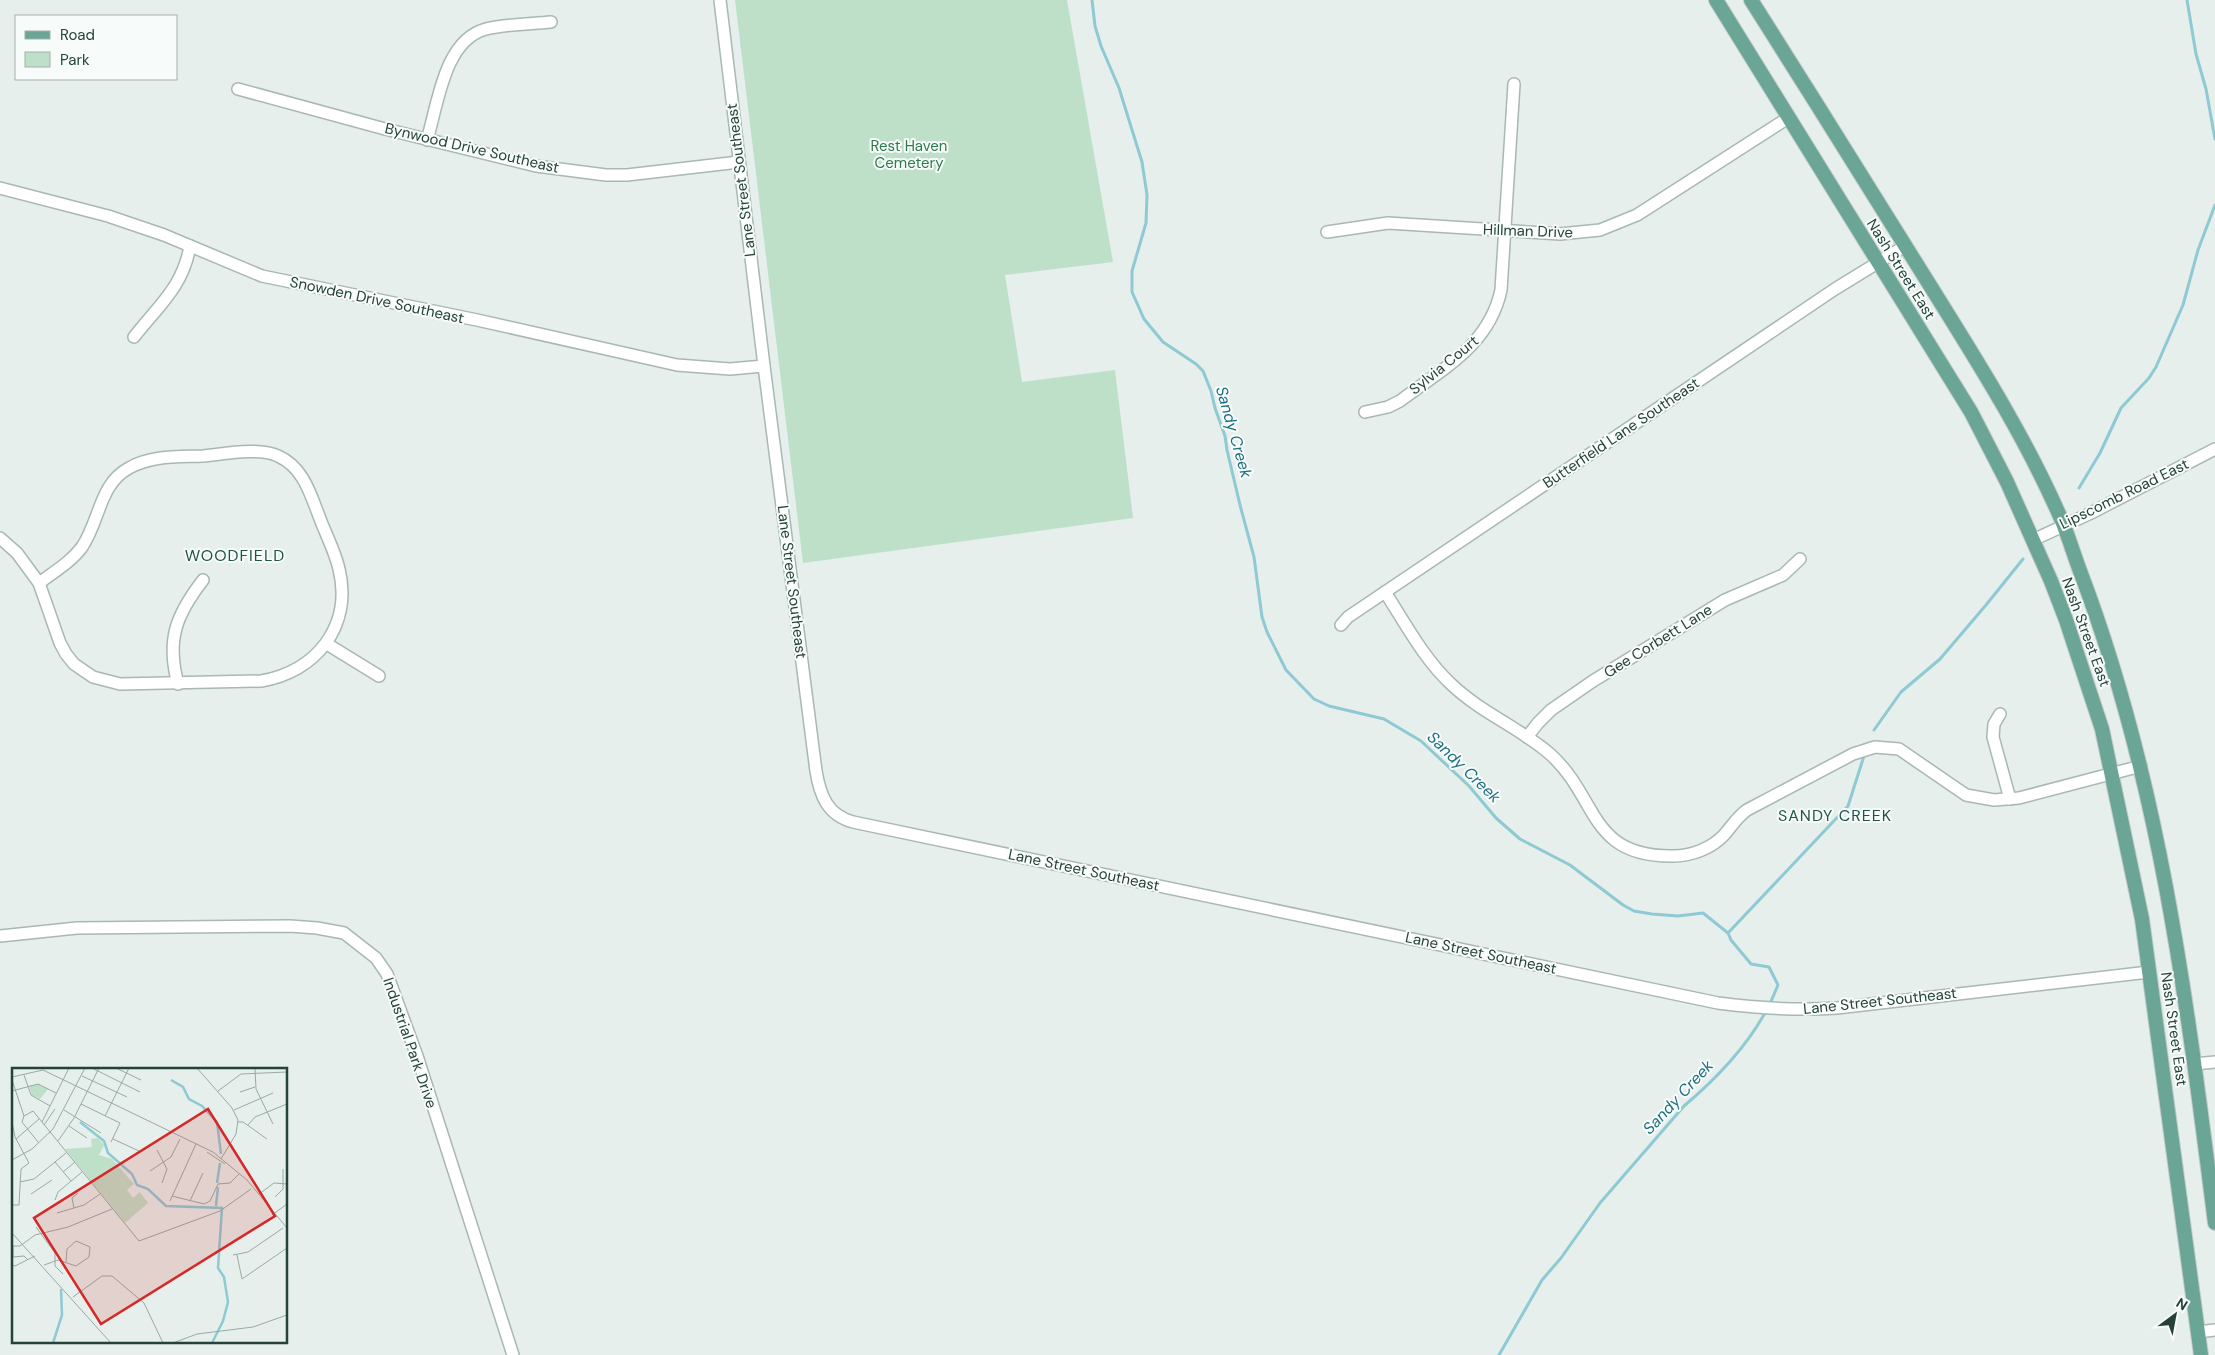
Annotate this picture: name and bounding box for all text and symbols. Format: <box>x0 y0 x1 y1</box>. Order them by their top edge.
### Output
legend <box>15 15 178 80</box>
text: Road <box>60 25 95 45</box>
text: Park <box>60 50 90 70</box>
street label: Lane Street Southeast <box>722 102 760 258</box>
street label: Bynwood Drive Southeast <box>383 118 561 178</box>
park label: Rest Haven Cemetery <box>871 136 947 173</box>
street label: Nash Street East <box>1862 215 1940 323</box>
street label: Hillman Drive <box>1483 219 1573 243</box>
street label: Snowden Drive Southeast <box>288 272 466 328</box>
street label: Sylvia Court <box>1405 331 1483 399</box>
street label: Butterfield Lane Southeast <box>1539 373 1703 493</box>
water label: Sandy Creek <box>1211 384 1257 481</box>
street label: Lipscomb Road East <box>2056 454 2192 534</box>
street label: Lane Street Southeast <box>773 504 811 660</box>
district label: WOODFIELD <box>185 545 285 566</box>
street label: Nash Street East <box>2057 575 2115 690</box>
street label: Gee Corbett Lane <box>1600 600 1716 682</box>
water label: Sandy Creek <box>1423 727 1506 808</box>
district label: SANDY CREEK <box>1778 805 1892 826</box>
street label: Lane Street Southeast <box>1007 844 1162 896</box>
street label: Lane Street Southeast <box>1404 927 1559 979</box>
street label: Nash Street East <box>2156 971 2192 1087</box>
street label: Industrial Park Drive <box>378 975 442 1111</box>
street label: Lane Street Southeast <box>1802 983 1958 1019</box>
water label: Sandy Creek <box>1638 1055 1718 1139</box>
inset map <box>12 1068 288 1342</box>
north arrow <box>2150 1290 2200 1340</box>
text: N <box>2173 1294 2191 1314</box>

